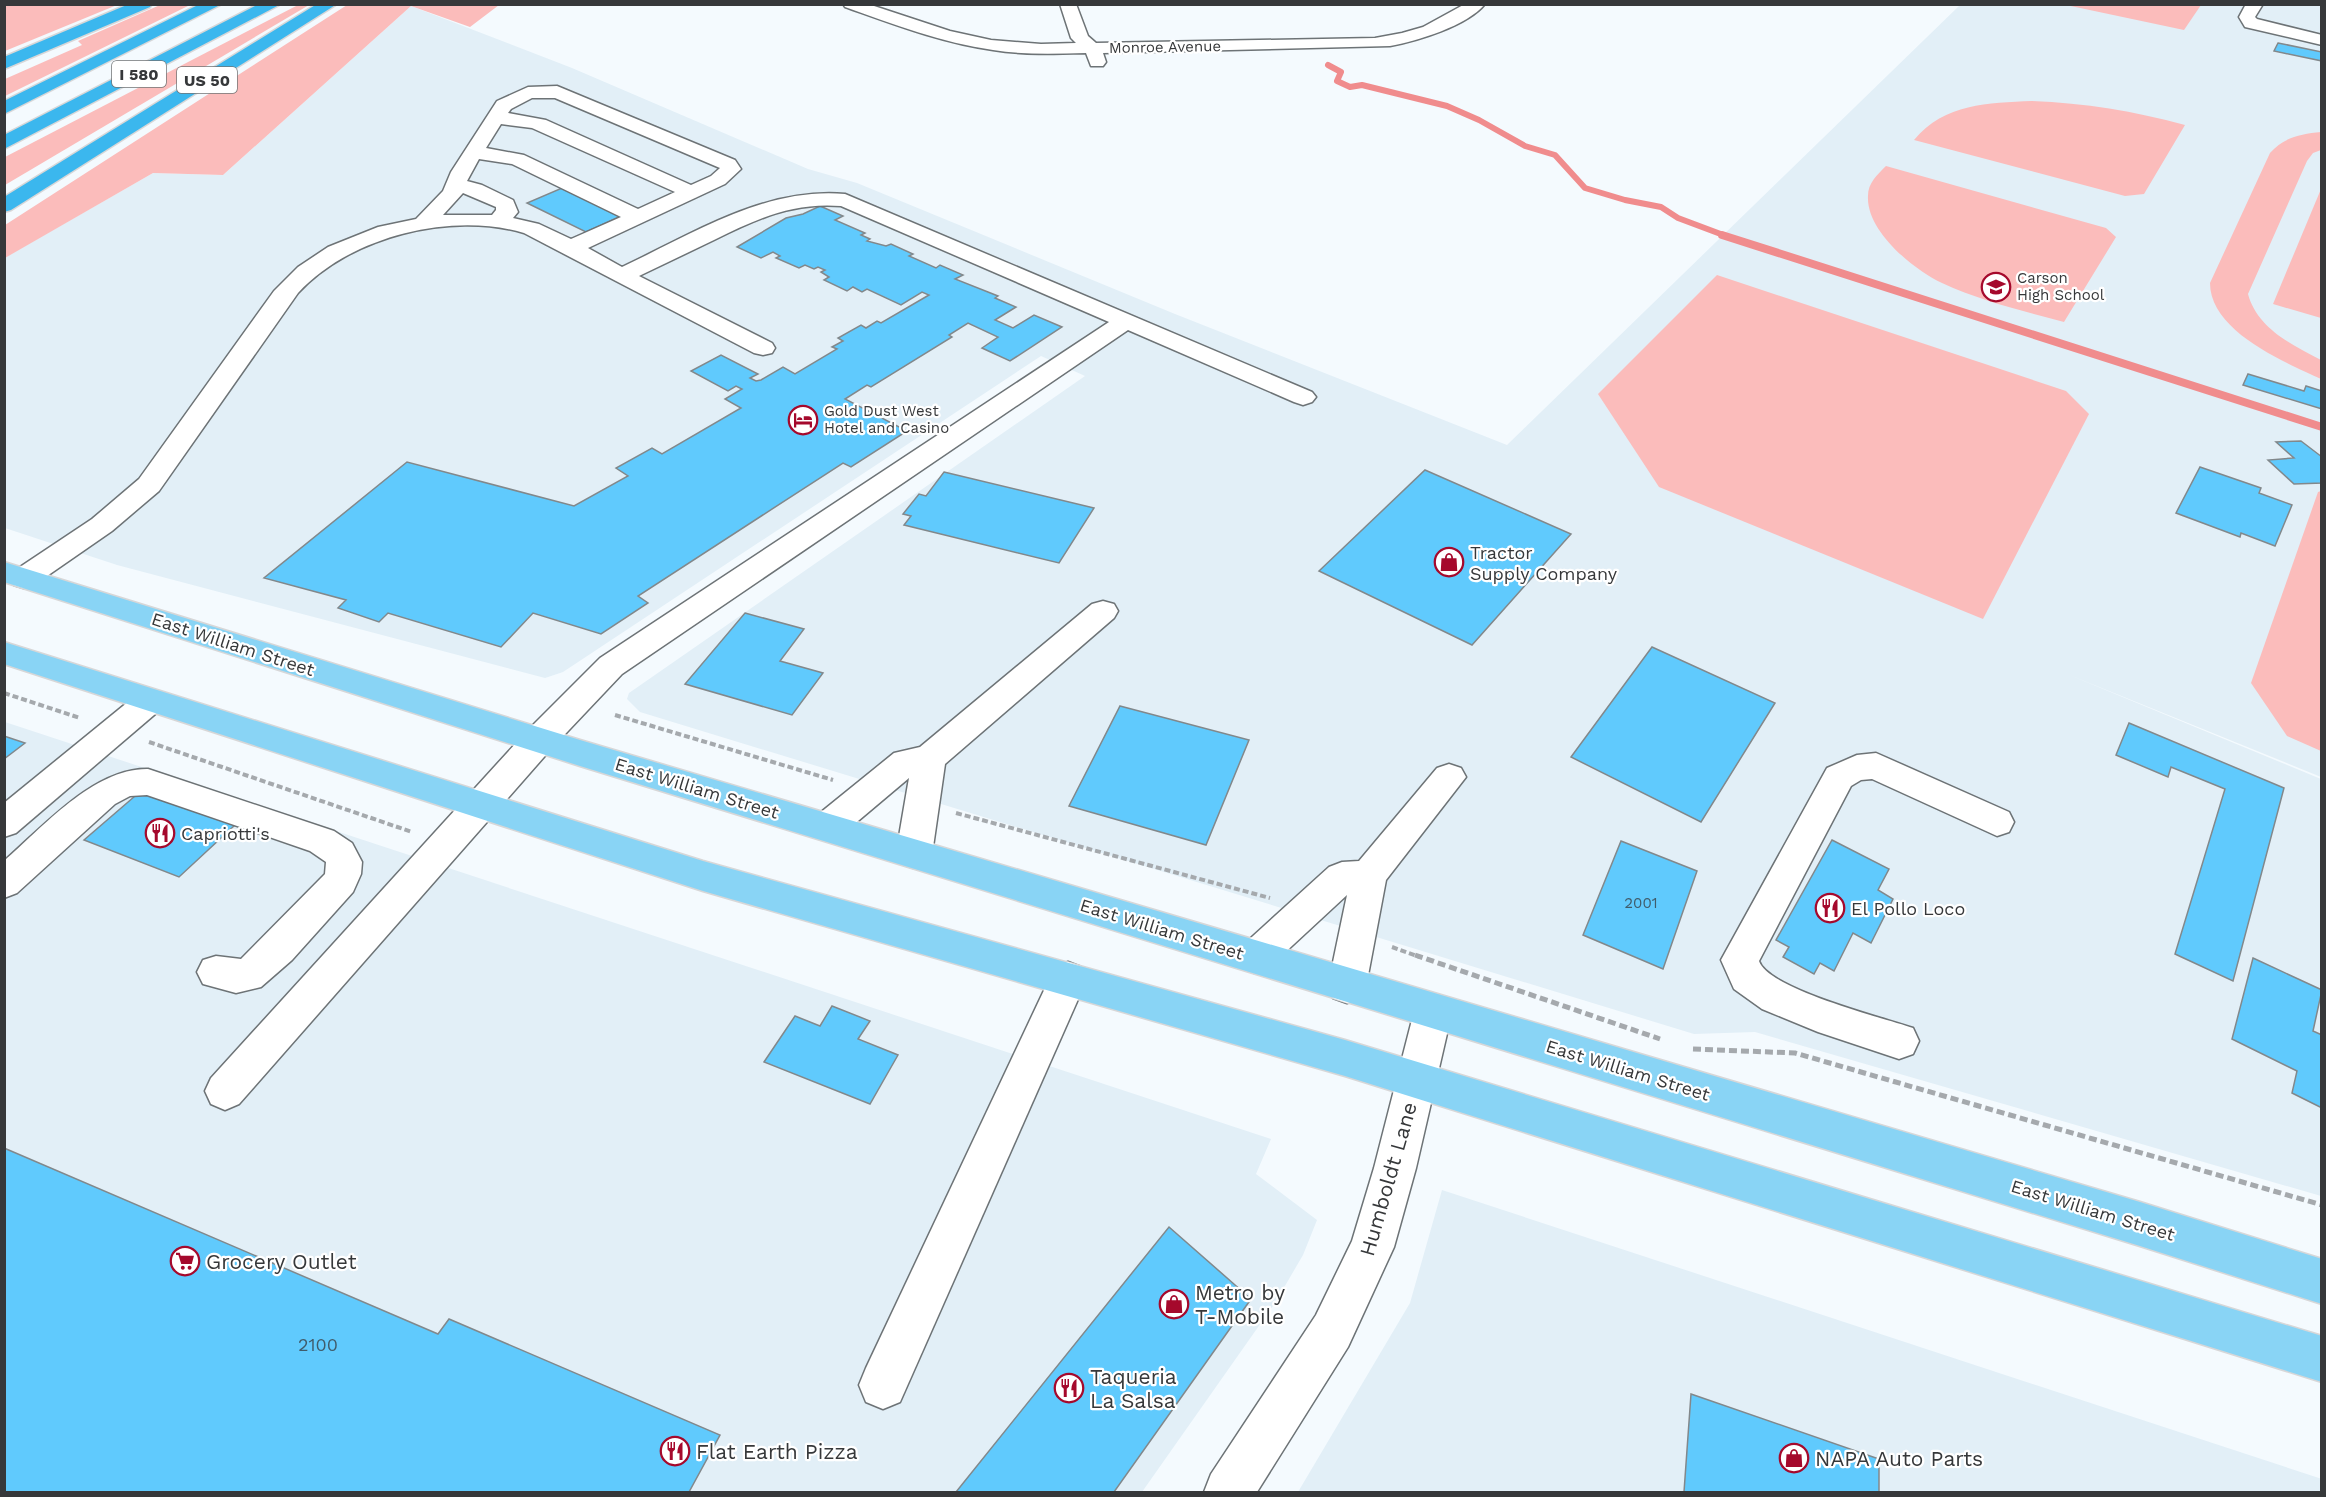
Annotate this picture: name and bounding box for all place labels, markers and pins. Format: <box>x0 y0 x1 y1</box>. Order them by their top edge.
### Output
place label: Carson High School <box>2017 269 2105 304</box>
school or university icon: Carson High School <box>1980 271 2012 303</box>
place label: Gold Dust West Hotel and Casino <box>824 402 949 437</box>
hotel icon: Gold Dust West Hotel and Casino <box>787 404 819 436</box>
place label: Tractor Supply Company <box>1470 542 1618 584</box>
shop icon: Tractor Supply Company <box>1433 546 1465 578</box>
restaurant icon: Capriotti's <box>144 817 176 849</box>
place label: Capriotti's <box>181 823 270 844</box>
restaurant icon: El Pollo Loco <box>1814 892 1846 924</box>
place label: El Pollo Loco <box>1851 898 1965 919</box>
supermarket icon: Grocery Outlet <box>169 1245 201 1277</box>
place label: Grocery Outlet <box>206 1249 357 1274</box>
place label: Metro by T-Mobile <box>1195 1280 1285 1329</box>
shop icon: Metro by T-Mobile <box>1158 1288 1190 1320</box>
place label: Taqueria La Salsa <box>1090 1364 1177 1413</box>
restaurant icon: Taqueria La Salsa <box>1053 1372 1085 1404</box>
restaurant icon: Flat Earth Pizza <box>659 1435 691 1467</box>
place label: Flat Earth Pizza <box>696 1439 858 1464</box>
shop icon: NAPA Auto Parts <box>1778 1442 1810 1474</box>
place label: NAPA Auto Parts <box>1815 1446 1983 1471</box>

